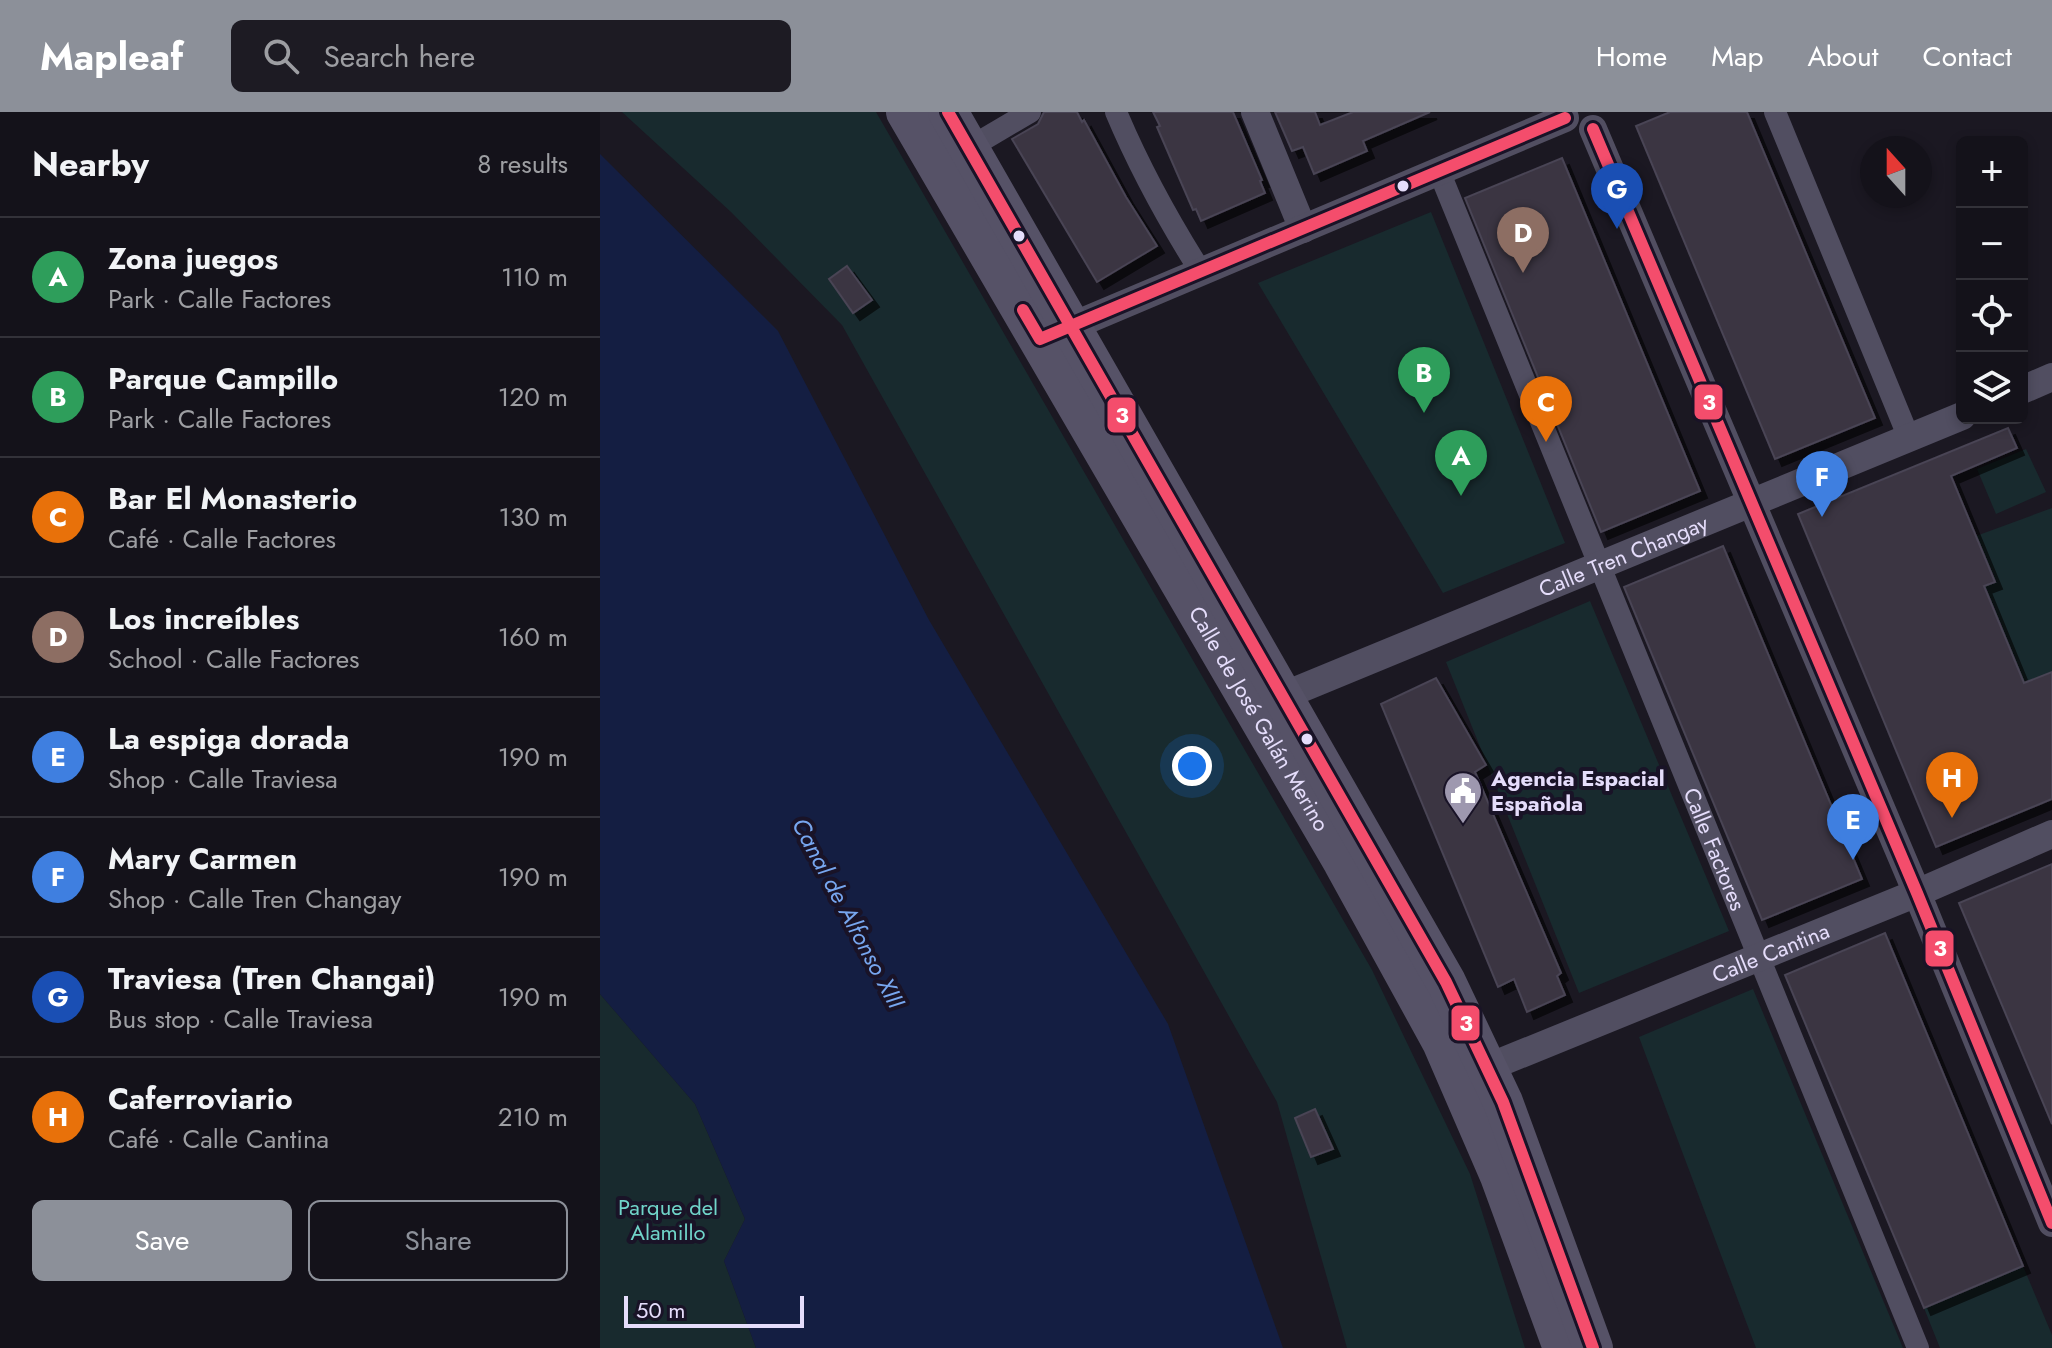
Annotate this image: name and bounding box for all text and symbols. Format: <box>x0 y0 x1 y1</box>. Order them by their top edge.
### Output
search box <box>231 20 791 92</box>
text: Mapleaf <box>40 29 183 84</box>
icon: search <box>259 34 303 78</box>
text: Search here <box>323 35 475 78</box>
text: Home <box>1596 36 1667 77</box>
text: Map <box>1711 36 1763 77</box>
text: About <box>1807 36 1879 77</box>
text: Contact <box>1923 36 2012 77</box>
north arrow <box>1860 136 1932 208</box>
map controls <box>1956 136 2028 424</box>
button: + <box>1956 136 2028 208</box>
text: Nearby <box>32 140 149 189</box>
text: 8 results <box>477 145 568 183</box>
pin: G <box>1591 163 1643 229</box>
unlabelled marker <box>1395 178 1411 194</box>
pin: D <box>1497 207 1549 273</box>
button: − <box>1956 208 2028 280</box>
unlabelled marker <box>1011 228 1027 244</box>
text: Zona juegos <box>108 237 278 280</box>
text: A <box>48 258 68 296</box>
text: 110 m <box>501 258 568 296</box>
text: Park · Calle Factores <box>108 280 331 318</box>
button: locate <box>1956 280 2028 352</box>
pin: B <box>1398 347 1450 413</box>
button: layers <box>1956 352 2028 424</box>
text: Parque Campillo <box>108 357 338 400</box>
pin: C <box>1520 376 1572 442</box>
text: B <box>49 378 67 416</box>
text: 120 m <box>498 378 568 416</box>
line badge: 3 <box>1693 383 1724 421</box>
text: 3 <box>1702 386 1716 418</box>
line badge: 3 <box>1106 396 1137 434</box>
text: 3 <box>1115 399 1129 431</box>
text: Park · Calle Factores <box>108 400 331 438</box>
pin: A <box>1435 430 1487 496</box>
pin: F <box>1796 451 1848 517</box>
text: Bar El Monasterio <box>108 477 357 520</box>
text: C <box>49 498 67 536</box>
text: 130 m <box>498 498 568 536</box>
street label: Calle Tren Changay <box>1534 506 1713 605</box>
text: Café · Calle Factores <box>108 520 336 558</box>
text: Los increíbles <box>108 597 299 640</box>
street label: Calle de José Galán Merino <box>1181 600 1338 837</box>
text: D <box>48 618 68 656</box>
text: 160 m <box>498 618 568 656</box>
text: School · Calle Factores <box>108 640 360 678</box>
text: La espiga dorada <box>108 717 350 760</box>
unlabelled marker <box>1299 731 1315 747</box>
text: E <box>50 738 66 776</box>
text: 190 m <box>498 738 568 776</box>
your location <box>1172 746 1212 786</box>
pin: H <box>1926 752 1978 818</box>
text: Shop · Calle Traviesa <box>108 760 338 798</box>
place label: Agencia Espacial Española <box>1490 762 1665 819</box>
public building icon: Agencia Espacial Española <box>1442 770 1484 825</box>
street label: Calle Factores <box>1676 783 1754 915</box>
pin: E <box>1827 794 1879 860</box>
water label: Canal de Alfonso XIII <box>783 811 914 1015</box>
text: Mary Carmen <box>108 837 297 880</box>
text: F <box>51 858 65 896</box>
text: 190 m <box>498 858 568 896</box>
text: Shop · Calle Tren Changay <box>108 880 401 918</box>
street label: Calle Cantina <box>1707 914 1834 991</box>
line badge: 3 <box>1924 929 1955 968</box>
text: 3 <box>1933 932 1947 964</box>
text: Traviesa (Tren Changai) <box>108 957 435 1000</box>
text: G <box>47 978 69 1016</box>
text: 190 m <box>498 978 568 1016</box>
text: Bus stop · Calle Traviesa <box>108 1000 373 1038</box>
line badge: 3 <box>1450 1004 1481 1042</box>
text: 3 <box>1459 1007 1473 1039</box>
text: Caferroviario <box>108 1077 293 1120</box>
text: H <box>48 1098 68 1136</box>
text: 210 m <box>498 1098 568 1136</box>
text: Café · Calle Cantina <box>108 1120 329 1158</box>
park label: Parque del Alamillo <box>618 1191 718 1248</box>
button: Save <box>32 1200 292 1281</box>
button: Share <box>308 1200 568 1281</box>
scale bar <box>624 1292 804 1328</box>
text: 50 m <box>636 1294 685 1326</box>

